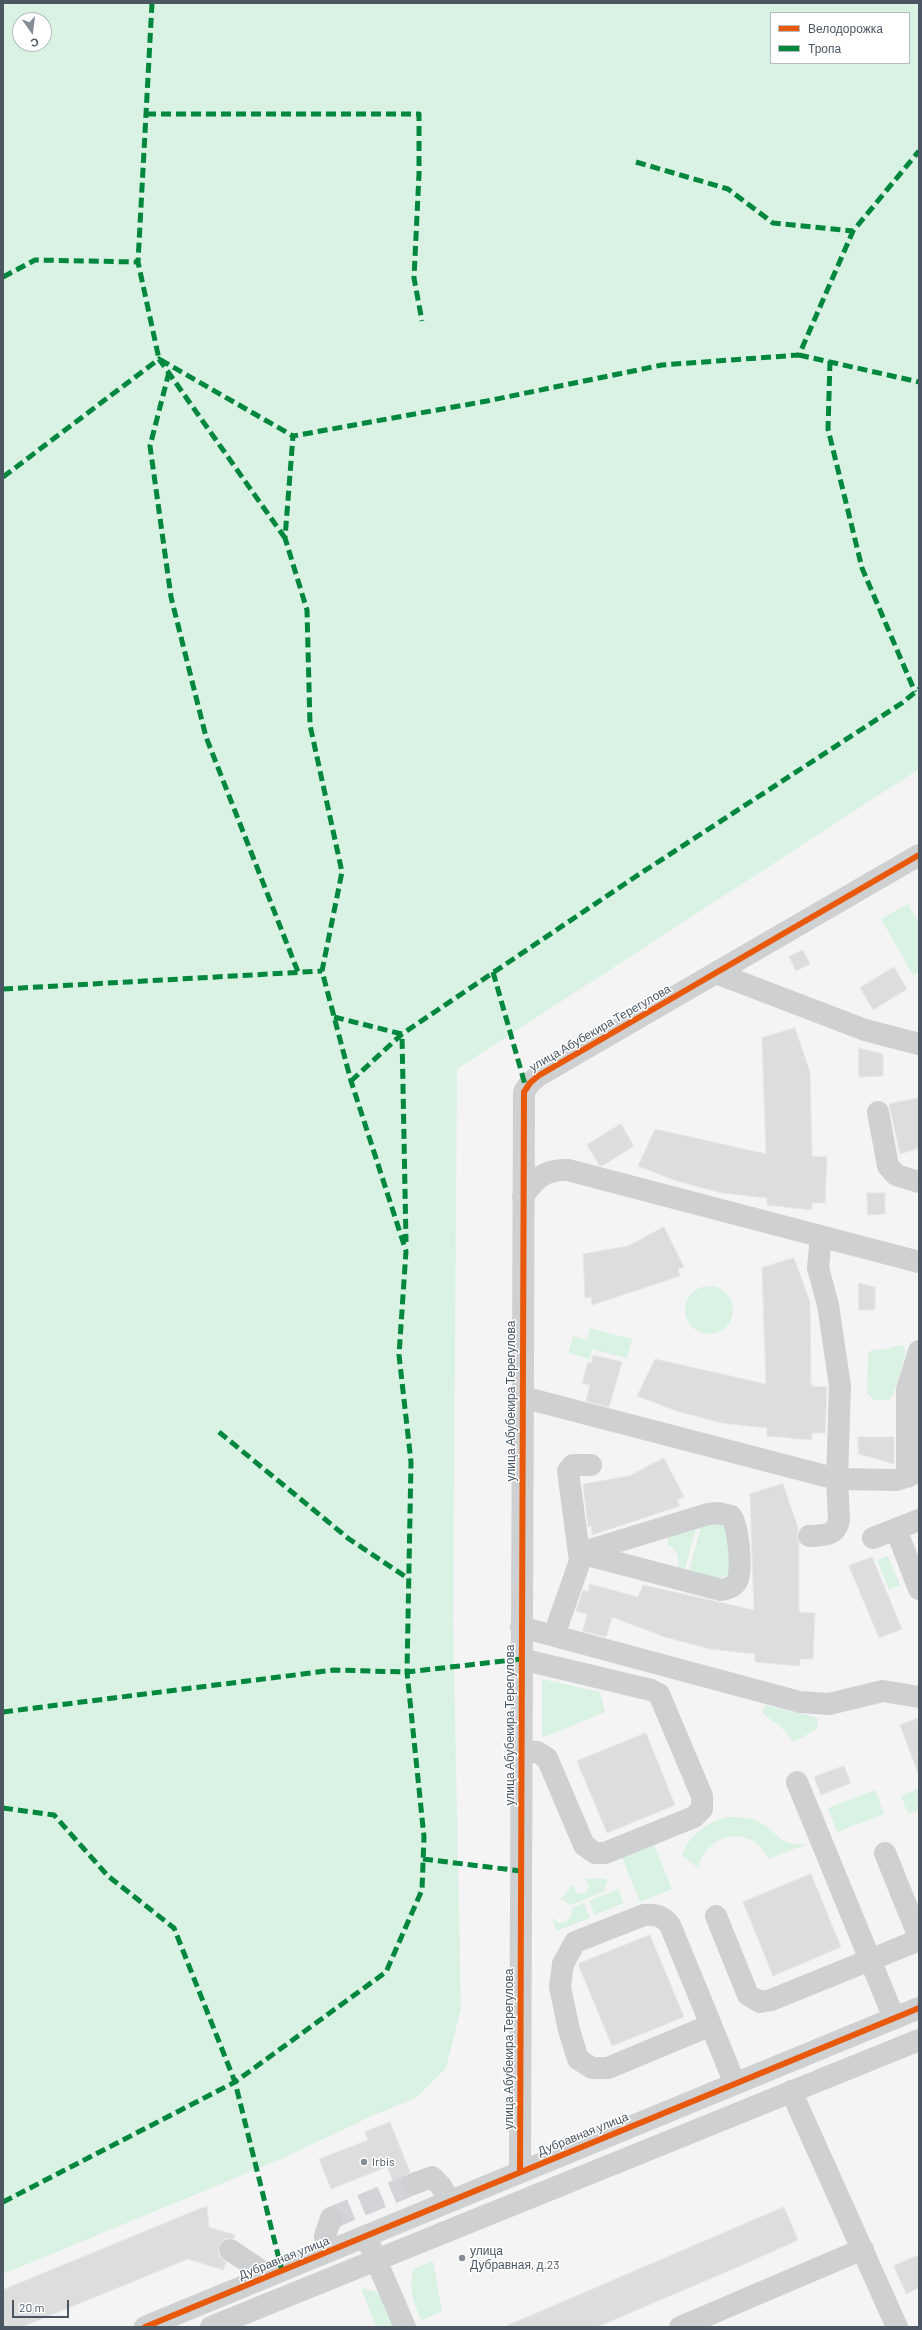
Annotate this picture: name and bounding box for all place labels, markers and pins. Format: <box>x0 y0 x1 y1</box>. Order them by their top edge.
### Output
place label: Irbis <box>372 2155 395 2169</box>
marker: Irbis <box>359 2157 369 2167</box>
place label: улица Дубравная, д.23 <box>470 2244 559 2272</box>
marker: улица Дубравная, д.23 <box>457 2253 467 2263</box>

